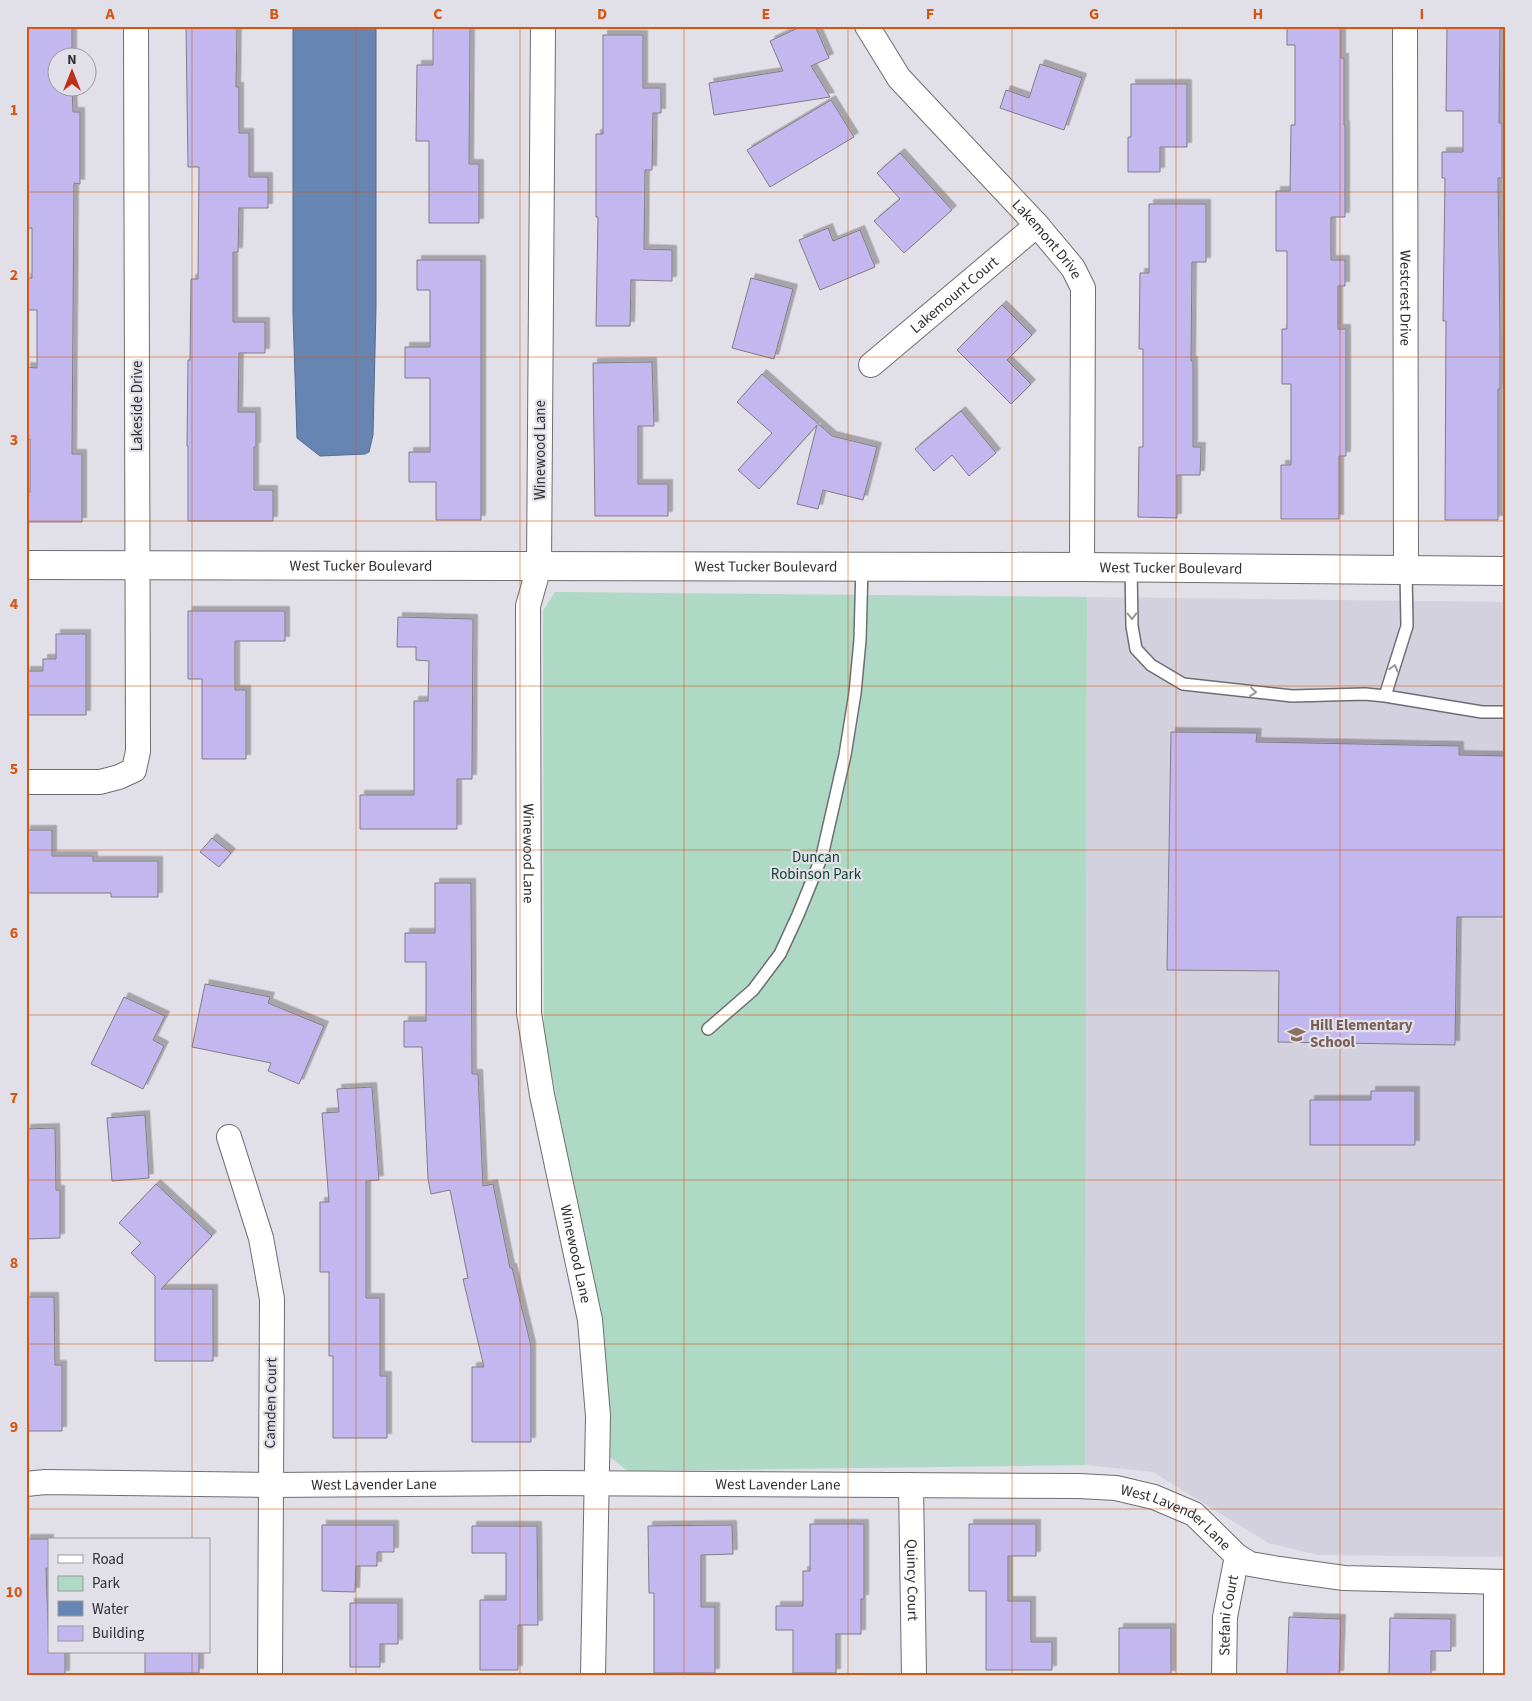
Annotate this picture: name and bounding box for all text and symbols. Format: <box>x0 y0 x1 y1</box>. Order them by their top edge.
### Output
text: A <box>104 3 115 25</box>
text: B <box>269 3 279 25</box>
text: C <box>433 3 443 25</box>
text: D <box>597 3 607 25</box>
text: E <box>762 3 770 25</box>
text: F <box>926 3 934 25</box>
text: G <box>1089 3 1099 25</box>
text: H <box>1253 3 1263 25</box>
text: I <box>1420 3 1424 25</box>
north arrow <box>48 48 98 98</box>
text: N <box>67 50 77 70</box>
text: 1 <box>10 99 18 121</box>
street label: Lakemont Drive <box>1007 194 1087 282</box>
street label: Westcrest Drive <box>1395 250 1416 346</box>
street label: Lakemount Court <box>906 251 1003 338</box>
text: 2 <box>10 264 18 286</box>
street label: Lakeside Drive <box>127 361 148 451</box>
street label: Winewood Lane <box>530 400 551 500</box>
text: 3 <box>10 429 18 451</box>
street label: West Tucker Boulevard <box>290 555 432 576</box>
street label: West Tucker Boulevard <box>695 556 837 577</box>
street label: West Tucker Boulevard <box>1100 557 1242 579</box>
text: 4 <box>10 593 19 615</box>
one-way arrow <box>1127 612 1137 620</box>
one-way arrow <box>1388 664 1398 673</box>
one-way arrow <box>1249 686 1257 697</box>
text: 5 <box>10 758 18 780</box>
street label: Winewood Lane <box>518 803 539 904</box>
park label: Duncan Robinson Park <box>771 847 862 885</box>
text: 6 <box>10 922 18 944</box>
place label: Hill Elementary School <box>1310 1015 1413 1053</box>
school or university icon: Hill Elementary School <box>1286 1024 1306 1044</box>
text: 7 <box>10 1087 18 1109</box>
street label: Winewood Lane <box>555 1203 597 1305</box>
text: 8 <box>10 1252 18 1274</box>
street label: Camden Court <box>260 1357 282 1449</box>
text: 9 <box>10 1416 18 1438</box>
street label: West Lavender Lane <box>311 1473 437 1495</box>
street label: West Lavender Lane <box>715 1473 841 1495</box>
street label: West Lavender Lane <box>1119 1479 1236 1555</box>
legend <box>48 1538 210 1654</box>
street label: Quincy Court <box>901 1539 924 1621</box>
text: Road <box>92 1549 124 1570</box>
text: Park <box>92 1573 121 1594</box>
street label: Stefani Court <box>1214 1573 1244 1656</box>
text: 10 <box>6 1581 22 1603</box>
text: Water <box>92 1599 129 1620</box>
text: Building <box>92 1623 145 1644</box>

